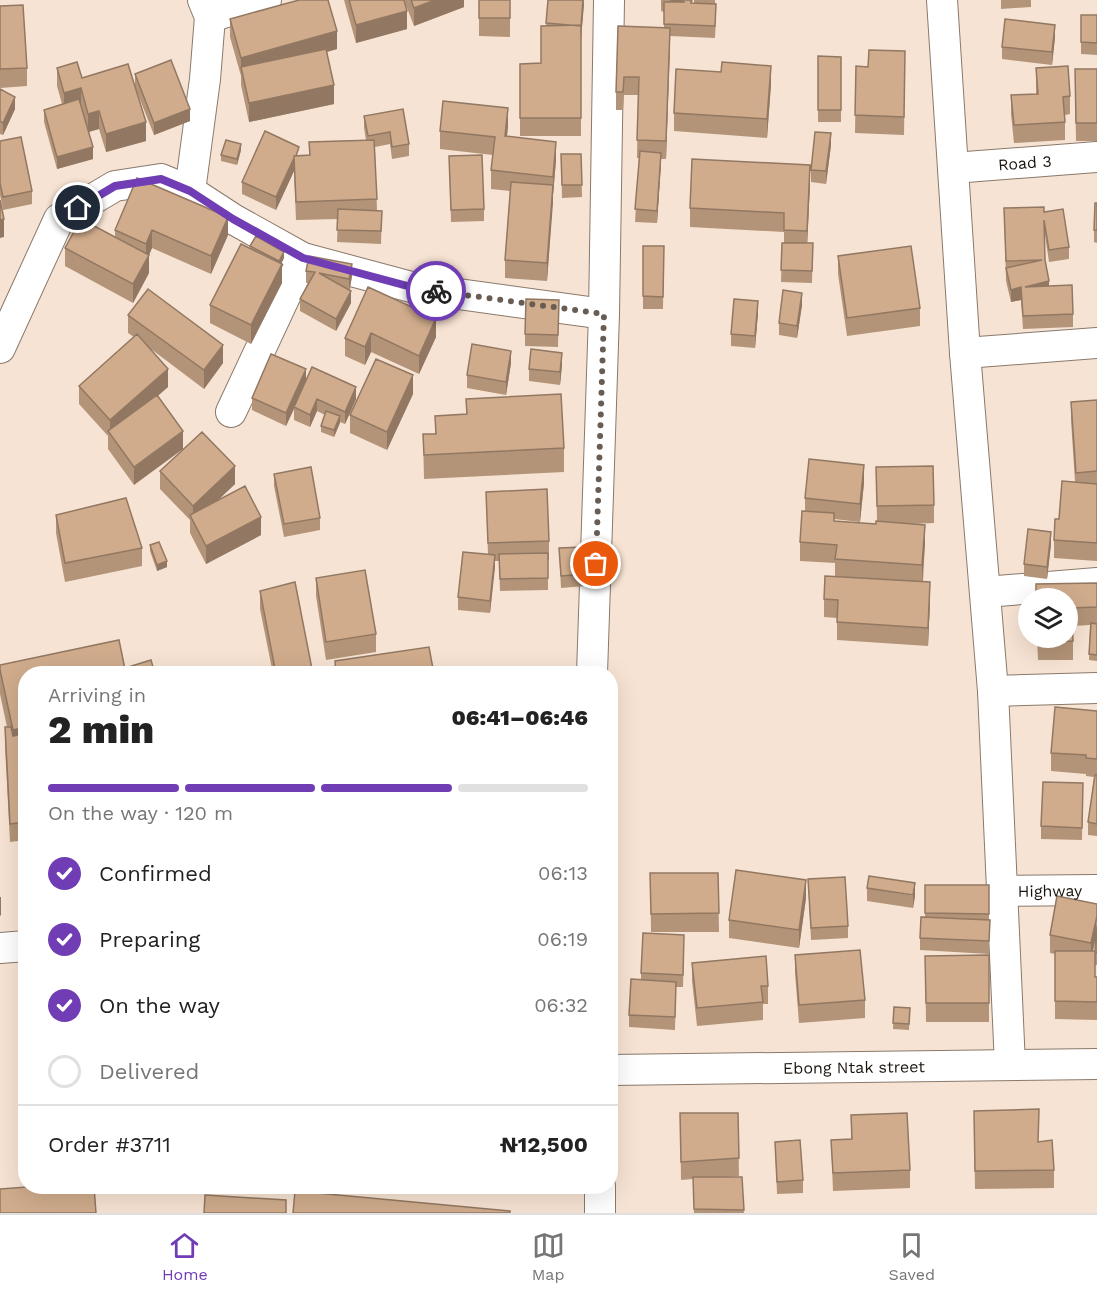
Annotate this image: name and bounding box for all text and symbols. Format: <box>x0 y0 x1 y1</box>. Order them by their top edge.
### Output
street label: Road 3 <box>997 151 1052 175</box>
pin <box>52 182 103 233</box>
icon: home <box>61 191 94 224</box>
courier <box>406 261 466 321</box>
icon: bike <box>420 275 453 308</box>
pin <box>570 538 621 589</box>
icon: bag <box>579 547 612 580</box>
map controls <box>1018 588 1078 648</box>
button: layers <box>1018 588 1078 648</box>
text: Arriving in <box>48 683 146 707</box>
text: 06:41–06:46 <box>451 705 588 730</box>
text: 2 min <box>48 707 154 752</box>
text: On the way · 120 m <box>48 801 233 825</box>
icon: check <box>48 857 81 890</box>
text: Confirmed <box>99 861 212 886</box>
text: 06:13 <box>538 861 588 885</box>
street label: Highway <box>1018 881 1083 901</box>
icon: check <box>48 923 81 956</box>
text: Preparing <box>99 927 200 952</box>
text: 06:19 <box>537 927 588 951</box>
icon: check <box>48 989 81 1022</box>
text: On the way <box>99 993 220 1018</box>
text: 06:32 <box>534 993 588 1017</box>
street label: Ebong Ntak street <box>783 1057 925 1078</box>
text: Delivered <box>99 1059 199 1084</box>
text: Order #3711 <box>48 1132 171 1157</box>
text: ₦12,500 <box>500 1132 588 1157</box>
tab: Home <box>162 1229 208 1284</box>
tab: Map <box>532 1229 565 1284</box>
tab: Saved <box>889 1229 935 1284</box>

